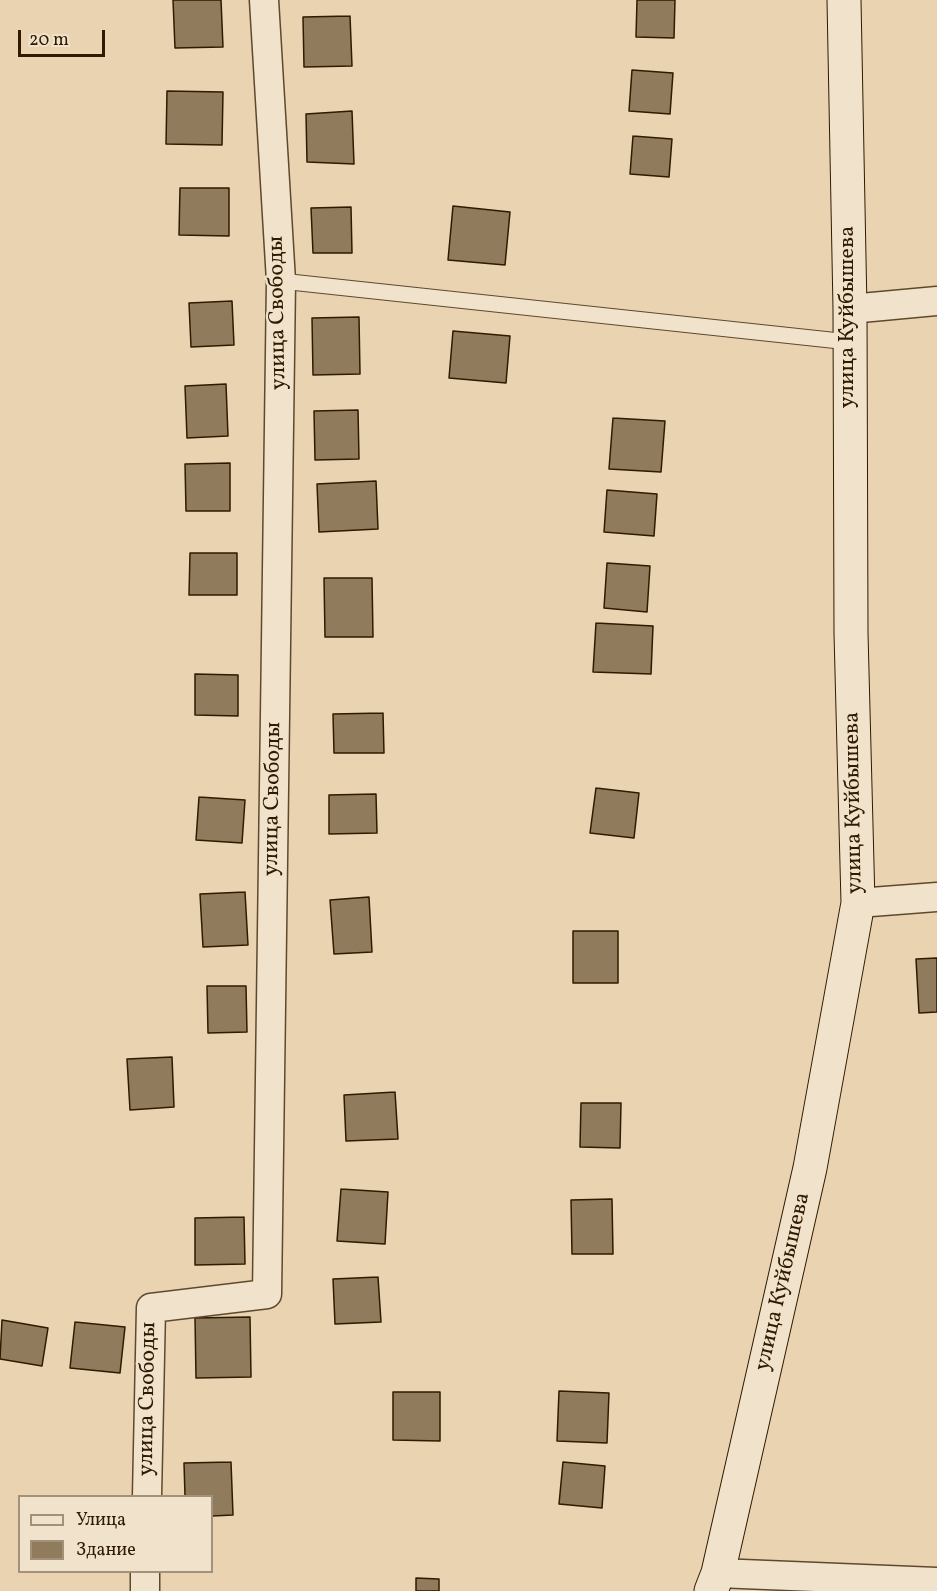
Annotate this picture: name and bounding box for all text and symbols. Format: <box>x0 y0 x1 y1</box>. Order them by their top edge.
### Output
scale bar <box>21 18 108 56</box>
text: 20 m <box>29 28 69 53</box>
street label: улица Куйбышева <box>836 226 862 408</box>
street label: улица Свободы <box>264 236 294 390</box>
street label: улица Куйбышева <box>840 712 870 894</box>
street label: улица Свободы <box>259 722 289 876</box>
street label: улица Куйбышева <box>751 1190 817 1374</box>
street label: улица Свободы <box>134 1322 164 1476</box>
legend <box>18 1495 213 1573</box>
text: Улица <box>76 1508 126 1533</box>
text: Здание <box>76 1538 136 1563</box>

